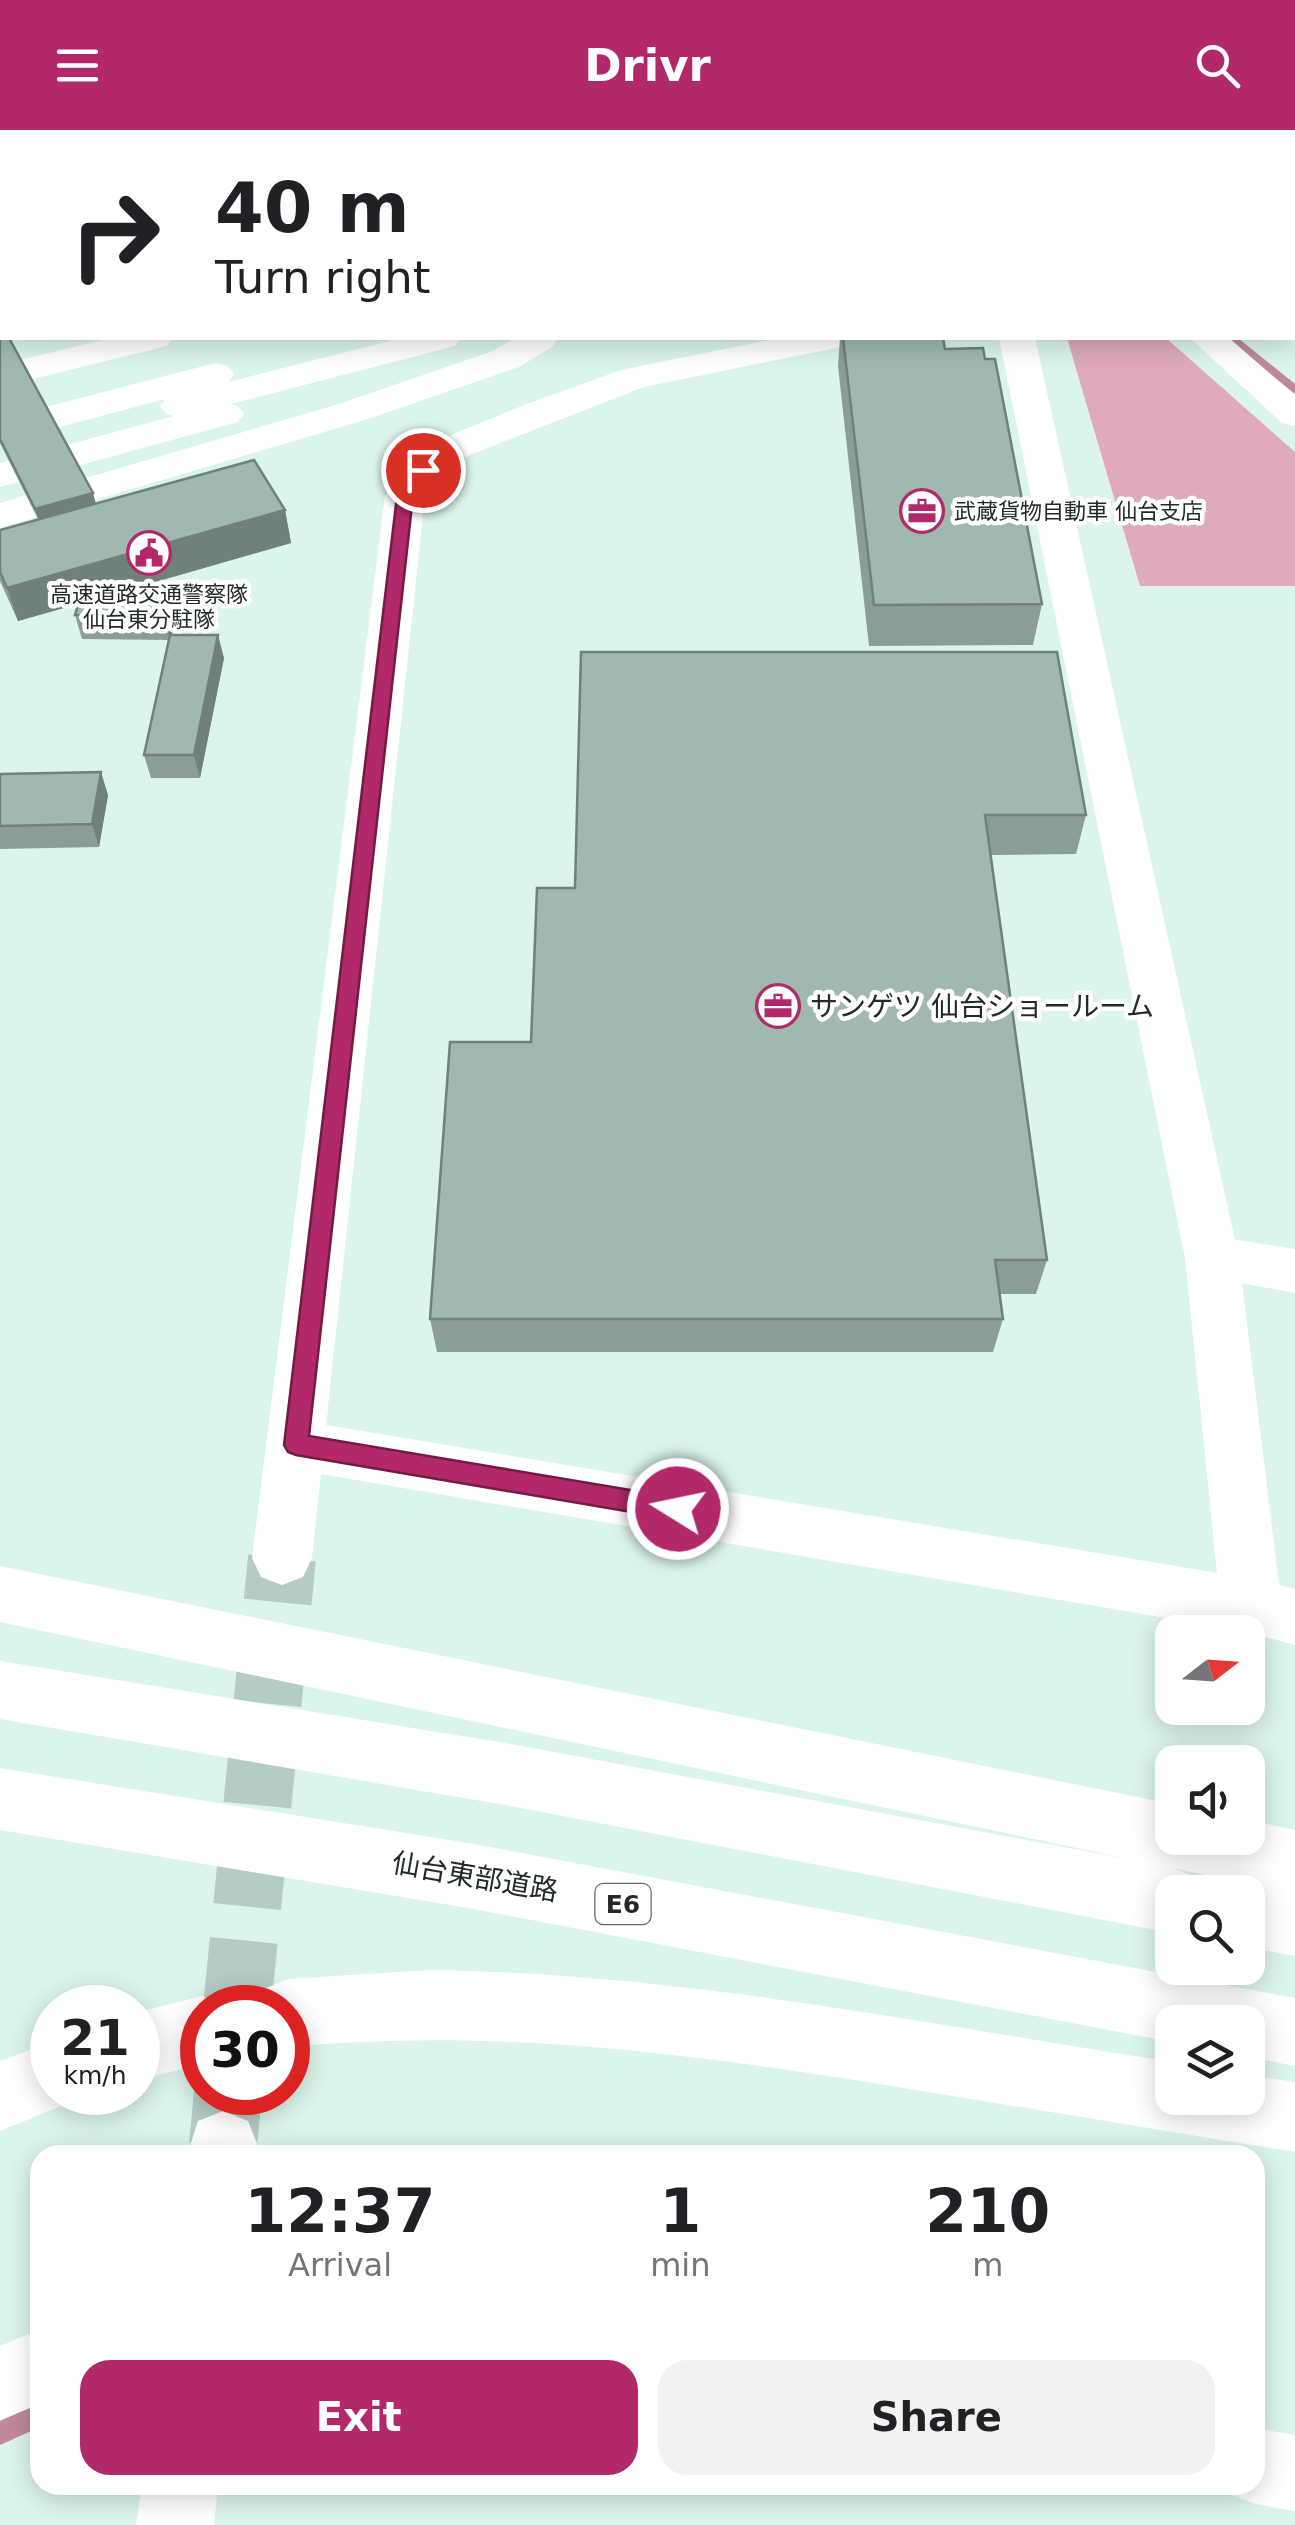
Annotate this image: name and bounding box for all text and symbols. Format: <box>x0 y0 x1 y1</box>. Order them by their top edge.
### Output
icon: menu <box>50 38 105 93</box>
icon: search <box>1190 38 1245 93</box>
text: Drivr <box>584 39 711 92</box>
text: 40 m <box>215 167 410 249</box>
icon: right <box>50 170 180 300</box>
text: Turn right <box>215 251 430 304</box>
pin <box>381 428 466 513</box>
icon: arrive <box>396 443 451 498</box>
office icon: 武蔵貨物自動車 仙台支店 <box>899 488 945 534</box>
place label: 武蔵貨物自動車 仙台支店 <box>954 499 1203 524</box>
public building icon: 高速道路交通警察隊 仙台東分駐隊 <box>126 530 172 576</box>
place label: 高速道路交通警察隊 仙台東分駐隊 <box>50 582 248 632</box>
office icon: サンゲツ 仙台ショールーム <box>755 983 801 1029</box>
place label: サンゲツ 仙台ショールーム <box>810 990 1154 1023</box>
position arrow <box>626 1457 730 1561</box>
north arrow <box>1155 1615 1265 1725</box>
map controls <box>1155 1615 1265 2115</box>
button: sound <box>1155 1745 1265 1855</box>
street label: 仙台東部道路 <box>389 1846 561 1908</box>
button: search <box>1155 1875 1265 1985</box>
road number: E6 <box>596 1884 650 1924</box>
speed limit sign: 30 <box>180 1985 310 2115</box>
button: layers <box>1155 2005 1265 2115</box>
text: 21 <box>60 2009 130 2067</box>
text: km/h <box>63 2061 127 2090</box>
text: 12:37 <box>245 2176 436 2246</box>
text: 1 <box>659 2176 701 2246</box>
text: 210 <box>925 2176 1050 2246</box>
text: Arrival <box>288 2246 392 2284</box>
text: min <box>650 2246 711 2284</box>
text: m <box>972 2246 1003 2284</box>
button: Exit <box>80 2360 638 2475</box>
button: Share <box>658 2360 1215 2475</box>

